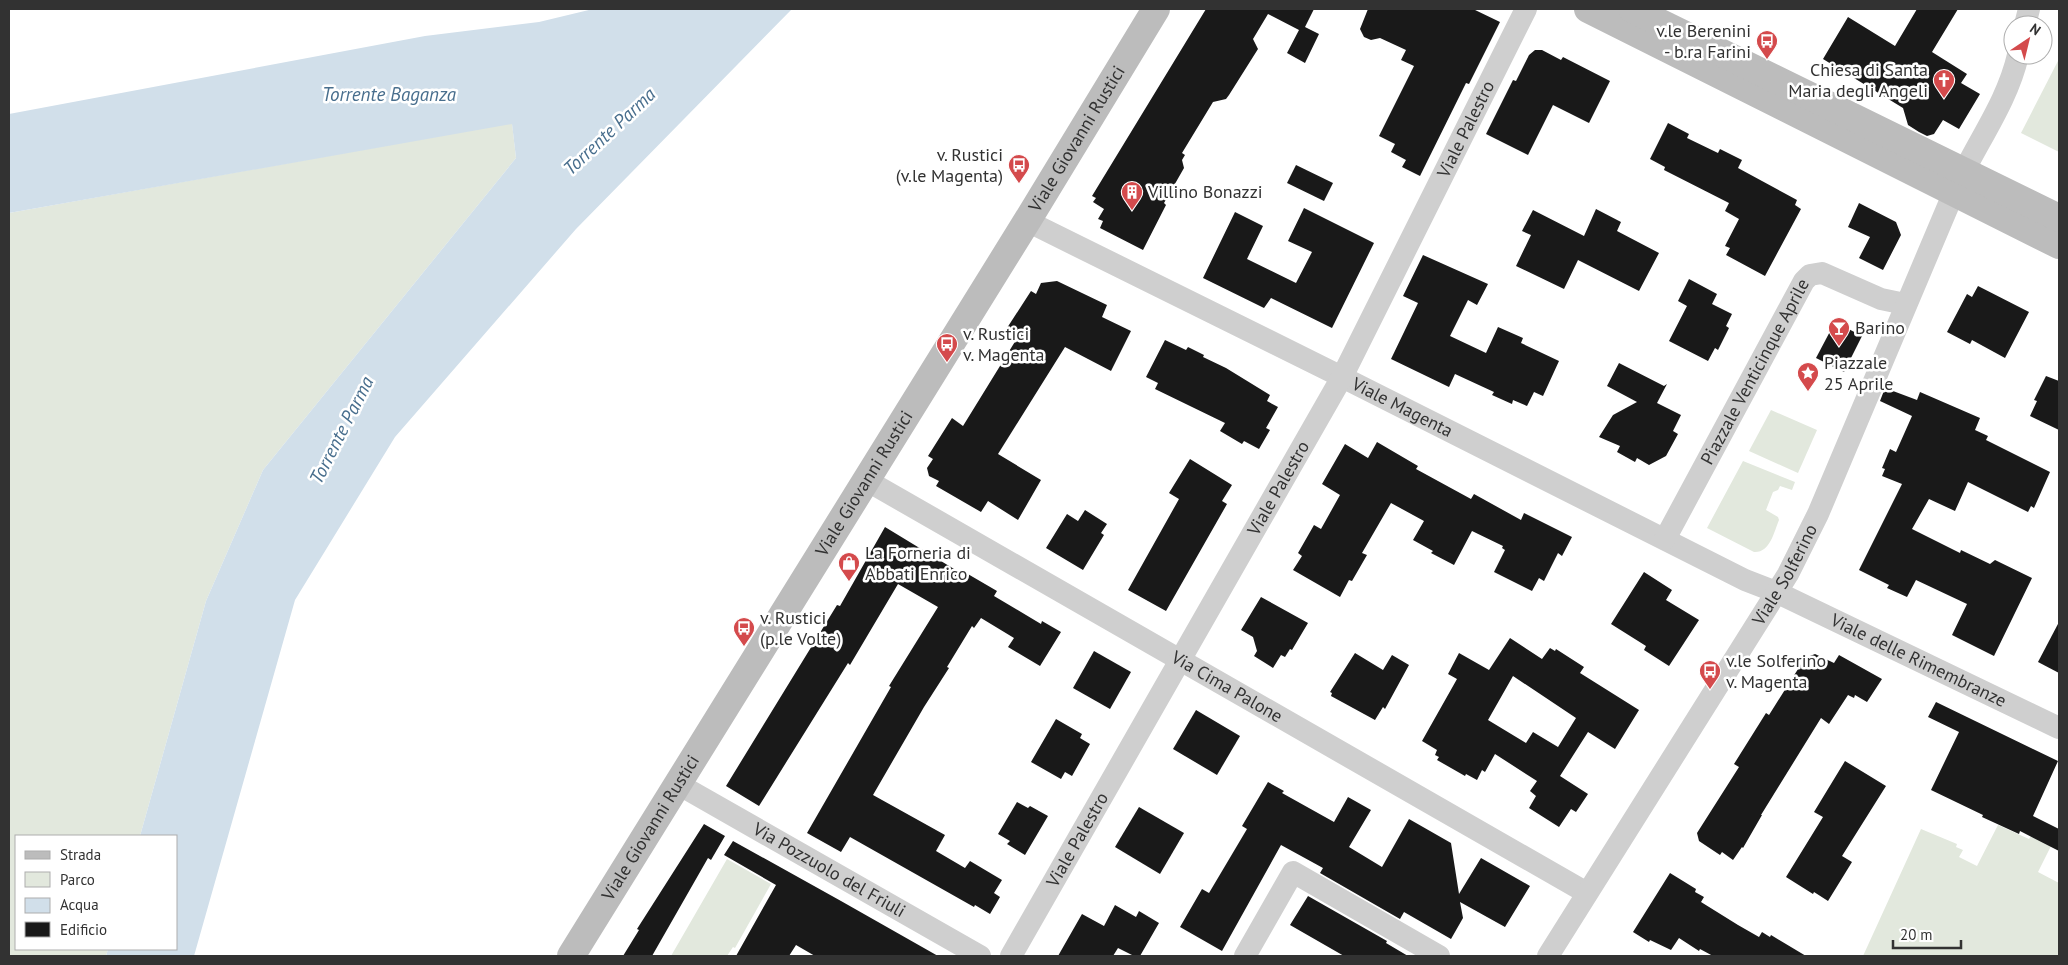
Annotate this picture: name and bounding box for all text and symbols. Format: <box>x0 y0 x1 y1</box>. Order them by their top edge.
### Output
north arrow <box>2003 15 2053 65</box>
place label: v.le Berenini - b.ra Farini <box>1656 19 1751 63</box>
text: N <box>2027 19 2044 39</box>
bus stop icon: v.le Berenini - b.ra Farini <box>1755 29 1779 60</box>
place label: Chiesa di Santa Maria degli Angeli <box>1788 58 1928 102</box>
street label: Viale Giovanni Rustici <box>1023 61 1130 217</box>
church icon: Chiesa di Santa Maria degli Angeli <box>1932 68 1956 99</box>
street label: Viale Palestro <box>1431 77 1499 182</box>
water label: Torrente Baganza <box>322 82 457 106</box>
water label: Torrente Parma <box>558 82 661 180</box>
place label: v. Rustici (v.le Magenta) <box>896 143 1003 187</box>
bus stop icon: v. Rustici (v.le Magenta) <box>1007 153 1031 184</box>
building icon: Villino Bonazzi <box>1120 180 1144 211</box>
place label: Villino Bonazzi <box>1147 180 1263 203</box>
street label: Piazzale Venticinque Aprile <box>1695 275 1814 468</box>
bar icon: Barino <box>1827 316 1851 347</box>
place label: Barino <box>1855 316 1905 339</box>
place label: v. Rustici v. Magenta <box>963 322 1045 366</box>
bus stop icon: v. Rustici v. Magenta <box>935 332 959 363</box>
place label: Piazzale 25 Aprile <box>1824 351 1893 395</box>
place icon: Piazzale 25 Aprile <box>1796 361 1820 392</box>
water label: Torrente Parma <box>304 371 379 488</box>
street label: Viale Magenta <box>1347 371 1457 442</box>
street label: Viale Giovanni Rustici <box>809 406 918 561</box>
street label: Viale Palestro <box>1241 436 1314 540</box>
street label: Viale Solferino <box>1746 520 1822 630</box>
place label: La Forneria di Abbati Enrico <box>865 541 971 585</box>
shop icon: La Forneria di Abbati Enrico <box>837 551 861 582</box>
place label: v. Rustici (p.le Volte) <box>760 606 841 650</box>
street label: Viale delle Rimembranze <box>1826 608 2010 712</box>
bus stop icon: v. Rustici (p.le Volte) <box>732 616 756 647</box>
street label: Via Cima Palone <box>1167 645 1287 727</box>
place label: v.le Solferino v. Magenta <box>1726 649 1826 693</box>
bus stop icon: v.le Solferino v. Magenta <box>1698 659 1722 690</box>
street label: Viale Giovanni Rustici <box>596 750 704 905</box>
street label: Viale Palestro <box>1040 788 1113 892</box>
street label: Via Pozzuolo del Friuli <box>748 817 910 922</box>
legend <box>15 835 178 950</box>
text: Strada <box>60 845 101 864</box>
text: Parco <box>60 870 95 889</box>
text: Acqua <box>60 895 99 914</box>
scale bar <box>1893 918 1960 950</box>
text: Edificio <box>60 920 107 939</box>
text: 20 m <box>1900 925 1933 944</box>

